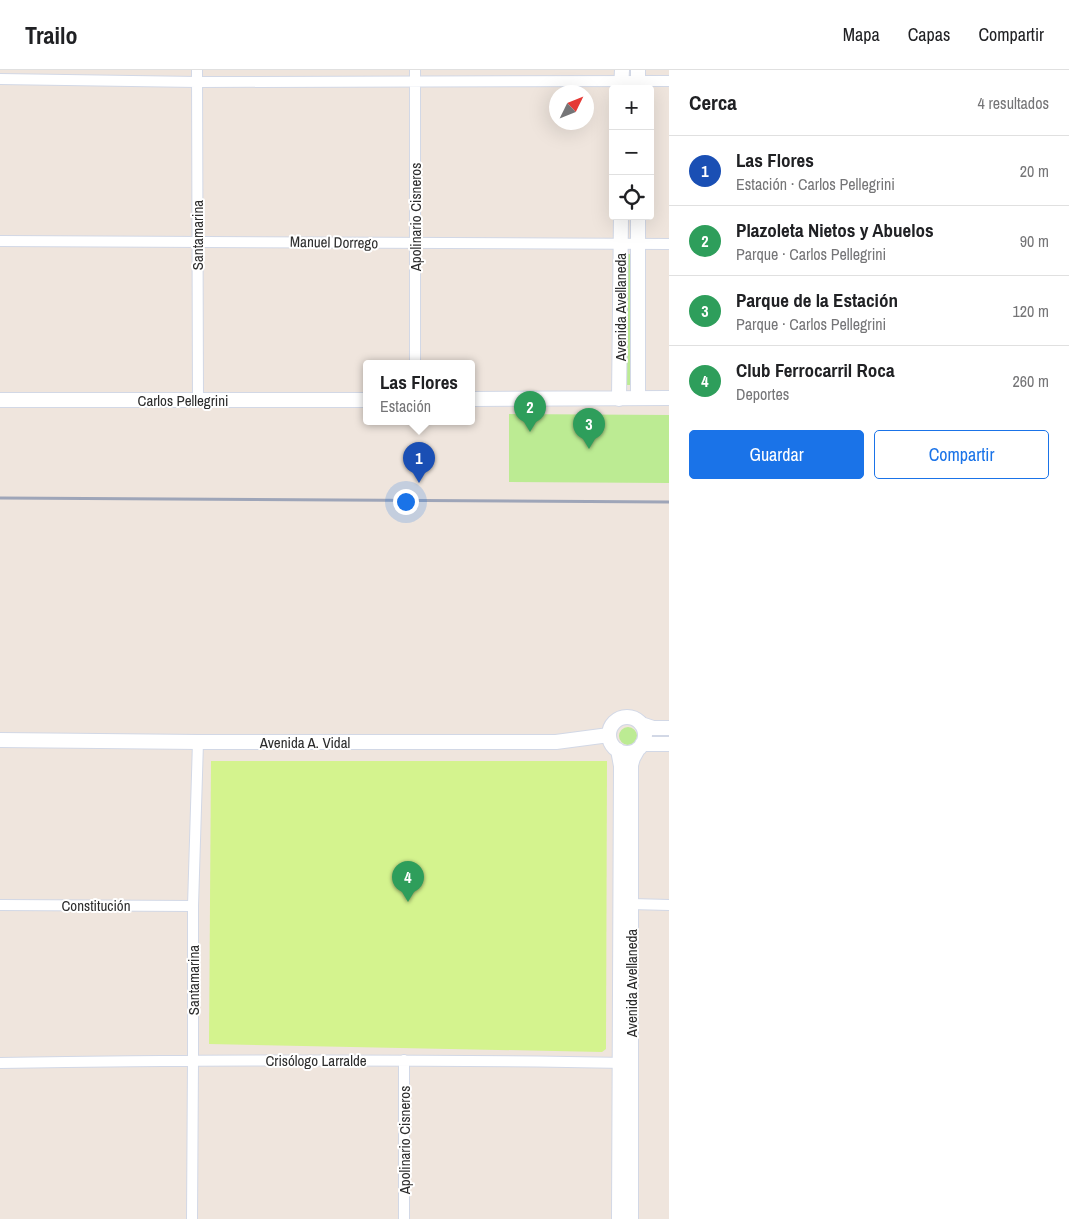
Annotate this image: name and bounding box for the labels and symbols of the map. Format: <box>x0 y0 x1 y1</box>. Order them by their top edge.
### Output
north arrow <box>549 85 594 130</box>
street label: Apolinario Cisneros <box>405 163 426 272</box>
street label: Santamarina <box>187 200 208 270</box>
street label: Manuel Dorrego <box>290 231 378 253</box>
street label: Avenida Avellaneda <box>610 253 631 362</box>
street label: Carlos Pellegrini <box>138 390 228 411</box>
pin: 2 <box>514 391 546 432</box>
pin: 3 <box>573 408 605 449</box>
pin: 1 <box>403 442 435 483</box>
your location <box>393 489 419 515</box>
street label: Avenida A. Vidal <box>259 732 350 753</box>
pin: 4 <box>392 861 424 902</box>
street label: Constitución <box>61 895 131 916</box>
street label: Avenida Avellaneda <box>621 929 642 1038</box>
street label: Santamarina <box>183 945 204 1015</box>
street label: Crisólogo Larralde <box>265 1050 367 1071</box>
street label: Apolinario Cisneros <box>394 1086 415 1195</box>

